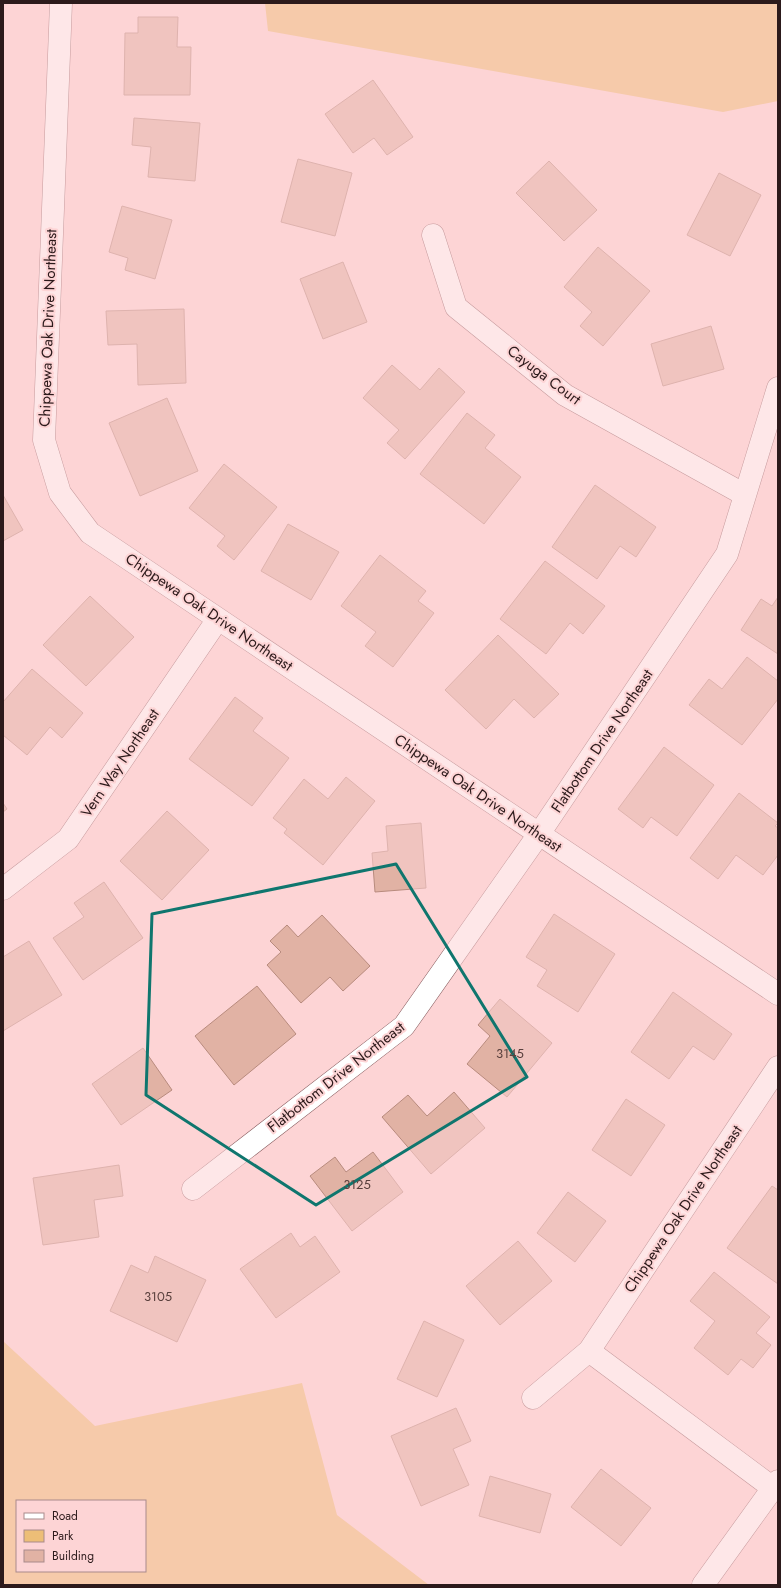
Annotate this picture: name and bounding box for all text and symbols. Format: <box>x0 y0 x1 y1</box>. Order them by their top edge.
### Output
street label: Chippewa Oak Drive Northeast <box>34 228 62 427</box>
street label: Cayuga Court <box>503 340 586 410</box>
street label: Chippewa Oak Drive Northeast <box>121 548 297 677</box>
street label: Flatbottom Drive Northeast <box>546 664 659 817</box>
street label: Vern Way Northeast <box>75 704 165 822</box>
street label: Chippewa Oak Drive Northeast <box>390 729 566 858</box>
street label: Flatbottom Drive Northeast <box>263 1016 410 1138</box>
house number: 3145 <box>496 1044 524 1063</box>
street label: Chippewa Oak Drive Northeast <box>619 1121 748 1297</box>
house number: 3125 <box>343 1175 371 1194</box>
house number: 3105 <box>144 1287 172 1306</box>
legend <box>16 1500 146 1572</box>
text: Road <box>52 1507 78 1525</box>
text: Park <box>52 1527 74 1545</box>
text: Building <box>52 1547 94 1565</box>

